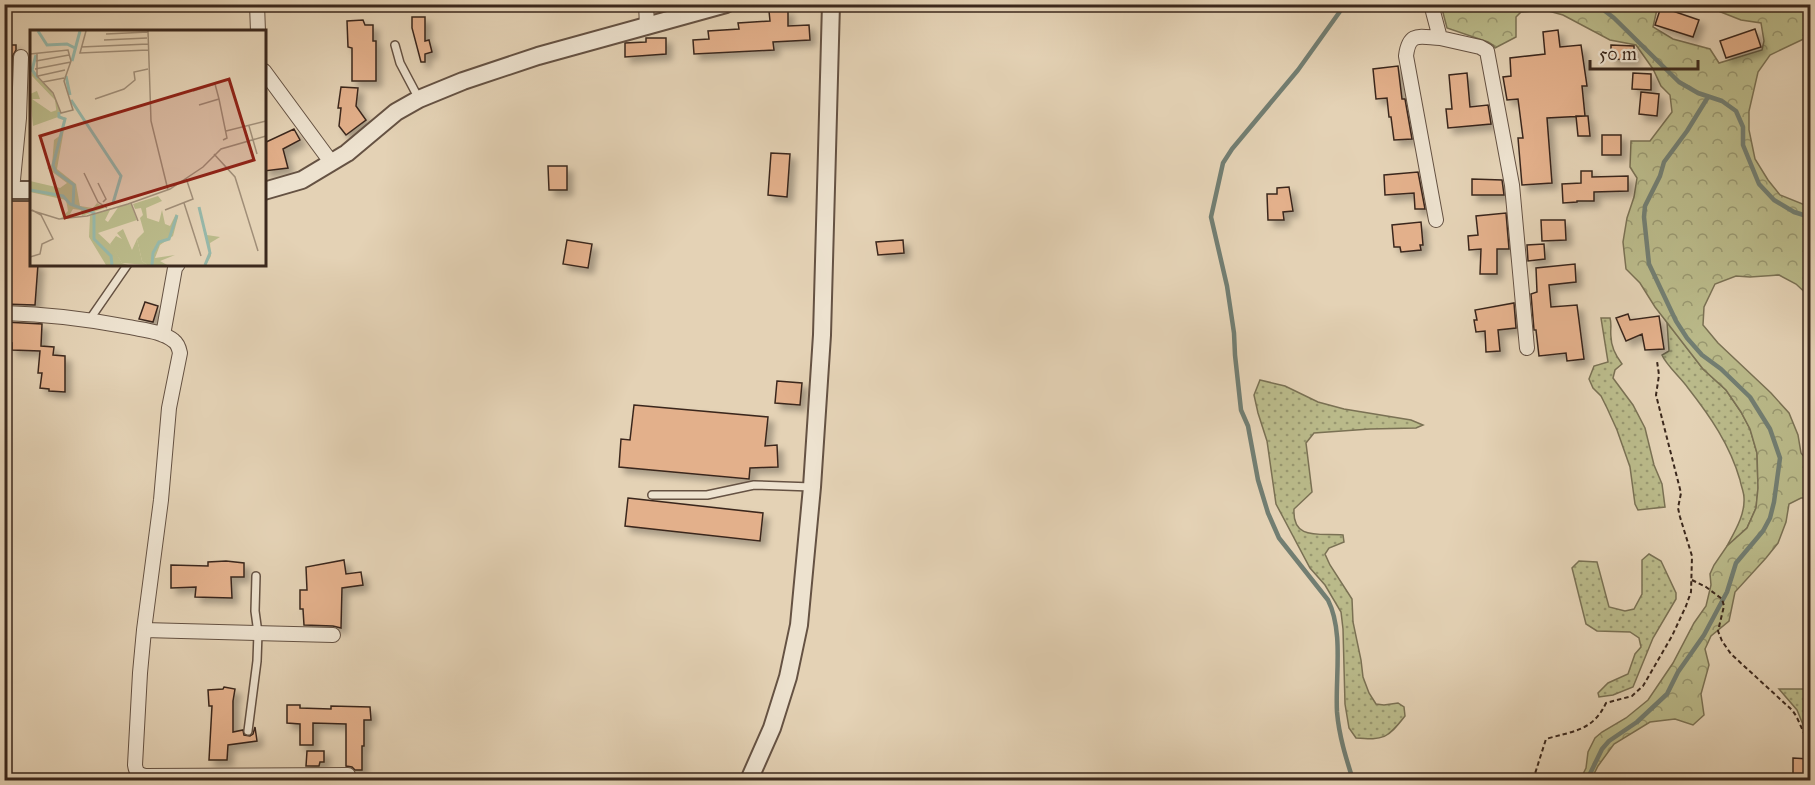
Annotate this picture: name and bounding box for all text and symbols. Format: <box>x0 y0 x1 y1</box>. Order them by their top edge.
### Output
inset map <box>30 30 266 266</box>
scale bar <box>1590 33 1698 71</box>
text: 50 m <box>1599 43 1637 65</box>

